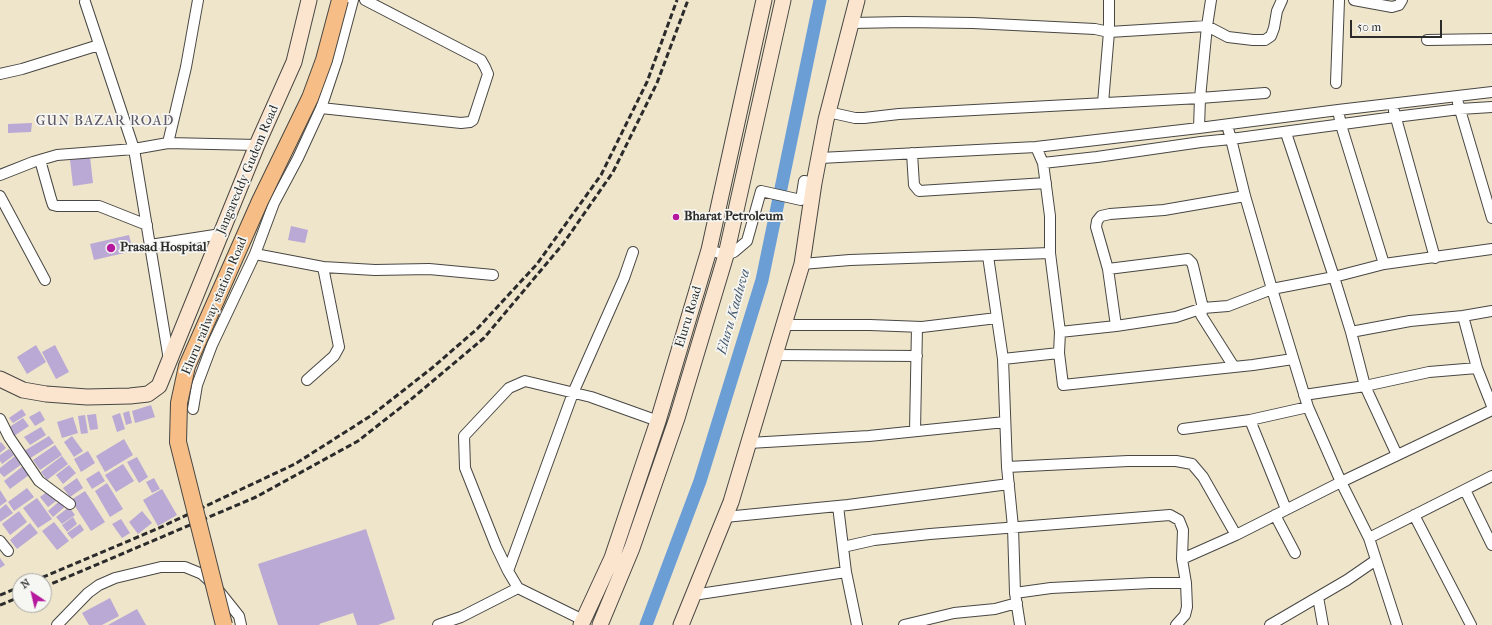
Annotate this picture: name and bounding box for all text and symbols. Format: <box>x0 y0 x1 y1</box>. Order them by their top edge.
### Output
scale bar <box>1352 12 1444 38</box>
text: 50 m <box>1357 20 1381 34</box>
street label: Jangareddy Gudem Road <box>214 103 282 237</box>
district label: GUN BAZAR ROAD <box>36 114 174 130</box>
place label: Bharat Petroleum <box>684 209 783 225</box>
marker: Bharat Petroleum <box>671 212 681 222</box>
street label: Eluru railway station Road <box>179 235 251 377</box>
place label: Prasad Hospital <box>120 240 207 256</box>
marker: Prasad Hospital <box>105 242 117 254</box>
water label: Eluru Kaaluva <box>714 267 754 357</box>
street label: Eluru Road <box>672 284 706 350</box>
north arrow <box>12 573 52 613</box>
text: N <box>18 576 33 591</box>

